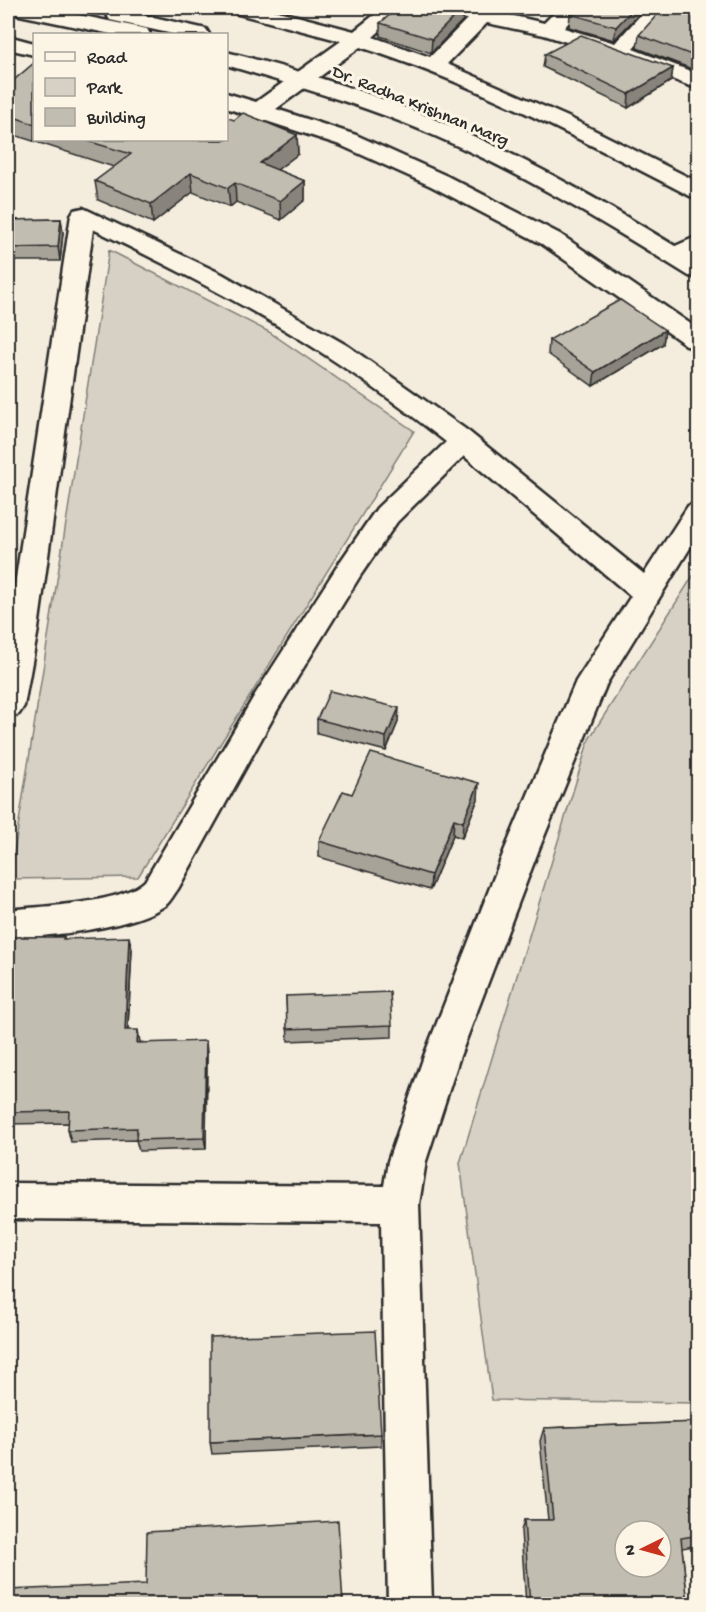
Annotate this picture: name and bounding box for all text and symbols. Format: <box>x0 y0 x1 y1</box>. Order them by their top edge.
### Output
legend <box>33 33 228 141</box>
text: Road <box>87 49 128 70</box>
street label: Dr. Radha Krishnan Marg <box>328 62 511 152</box>
text: Park <box>86 79 123 100</box>
text: Building <box>86 109 146 130</box>
north arrow <box>613 1519 673 1579</box>
text: N <box>622 1543 641 1556</box>

